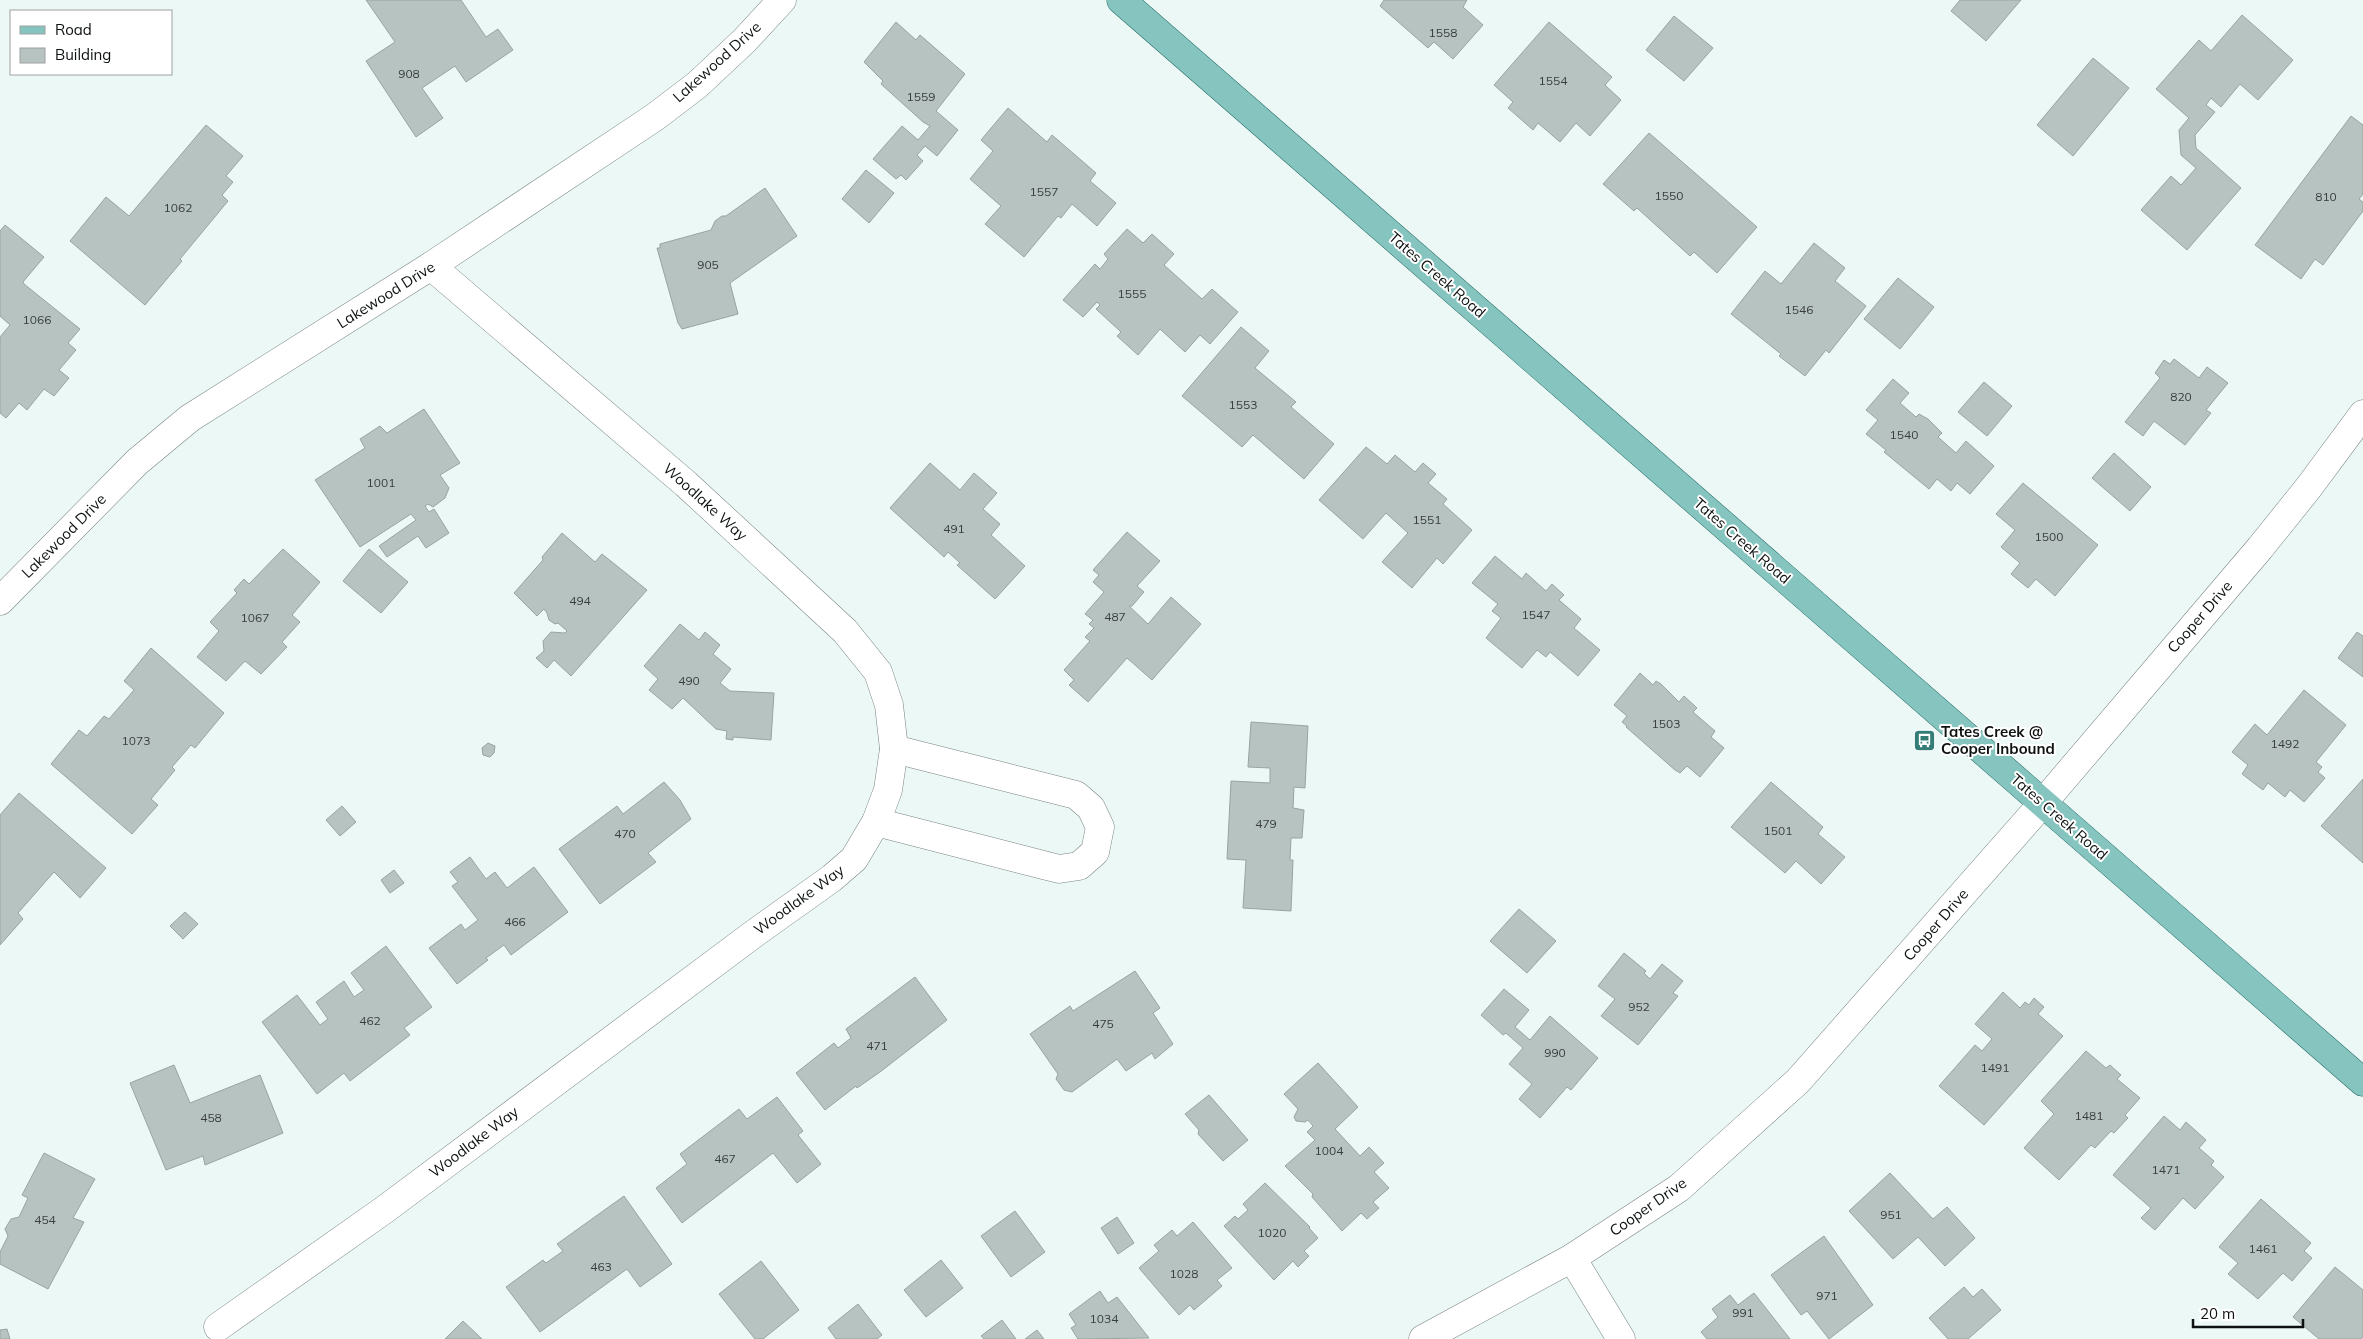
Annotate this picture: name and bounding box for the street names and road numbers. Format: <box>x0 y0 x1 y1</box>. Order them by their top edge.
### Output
street label: Lakewood Drive <box>669 17 765 106</box>
street label: Tates Creek Road <box>1385 227 1490 322</box>
street label: Lakewood Drive <box>333 257 438 332</box>
street label: Woodlake Way <box>659 459 751 544</box>
street label: Lakewood Drive <box>17 489 110 582</box>
street label: Tates Creek Road <box>1690 493 1795 588</box>
street label: Cooper Drive <box>2163 577 2236 657</box>
street label: Tates Creek Road <box>2007 769 2112 864</box>
street label: Woodlake Way <box>750 860 848 939</box>
street label: Cooper Drive <box>1899 885 1972 965</box>
street label: Woodlake Way <box>425 1102 522 1181</box>
street label: Cooper Drive <box>1606 1173 1690 1240</box>

